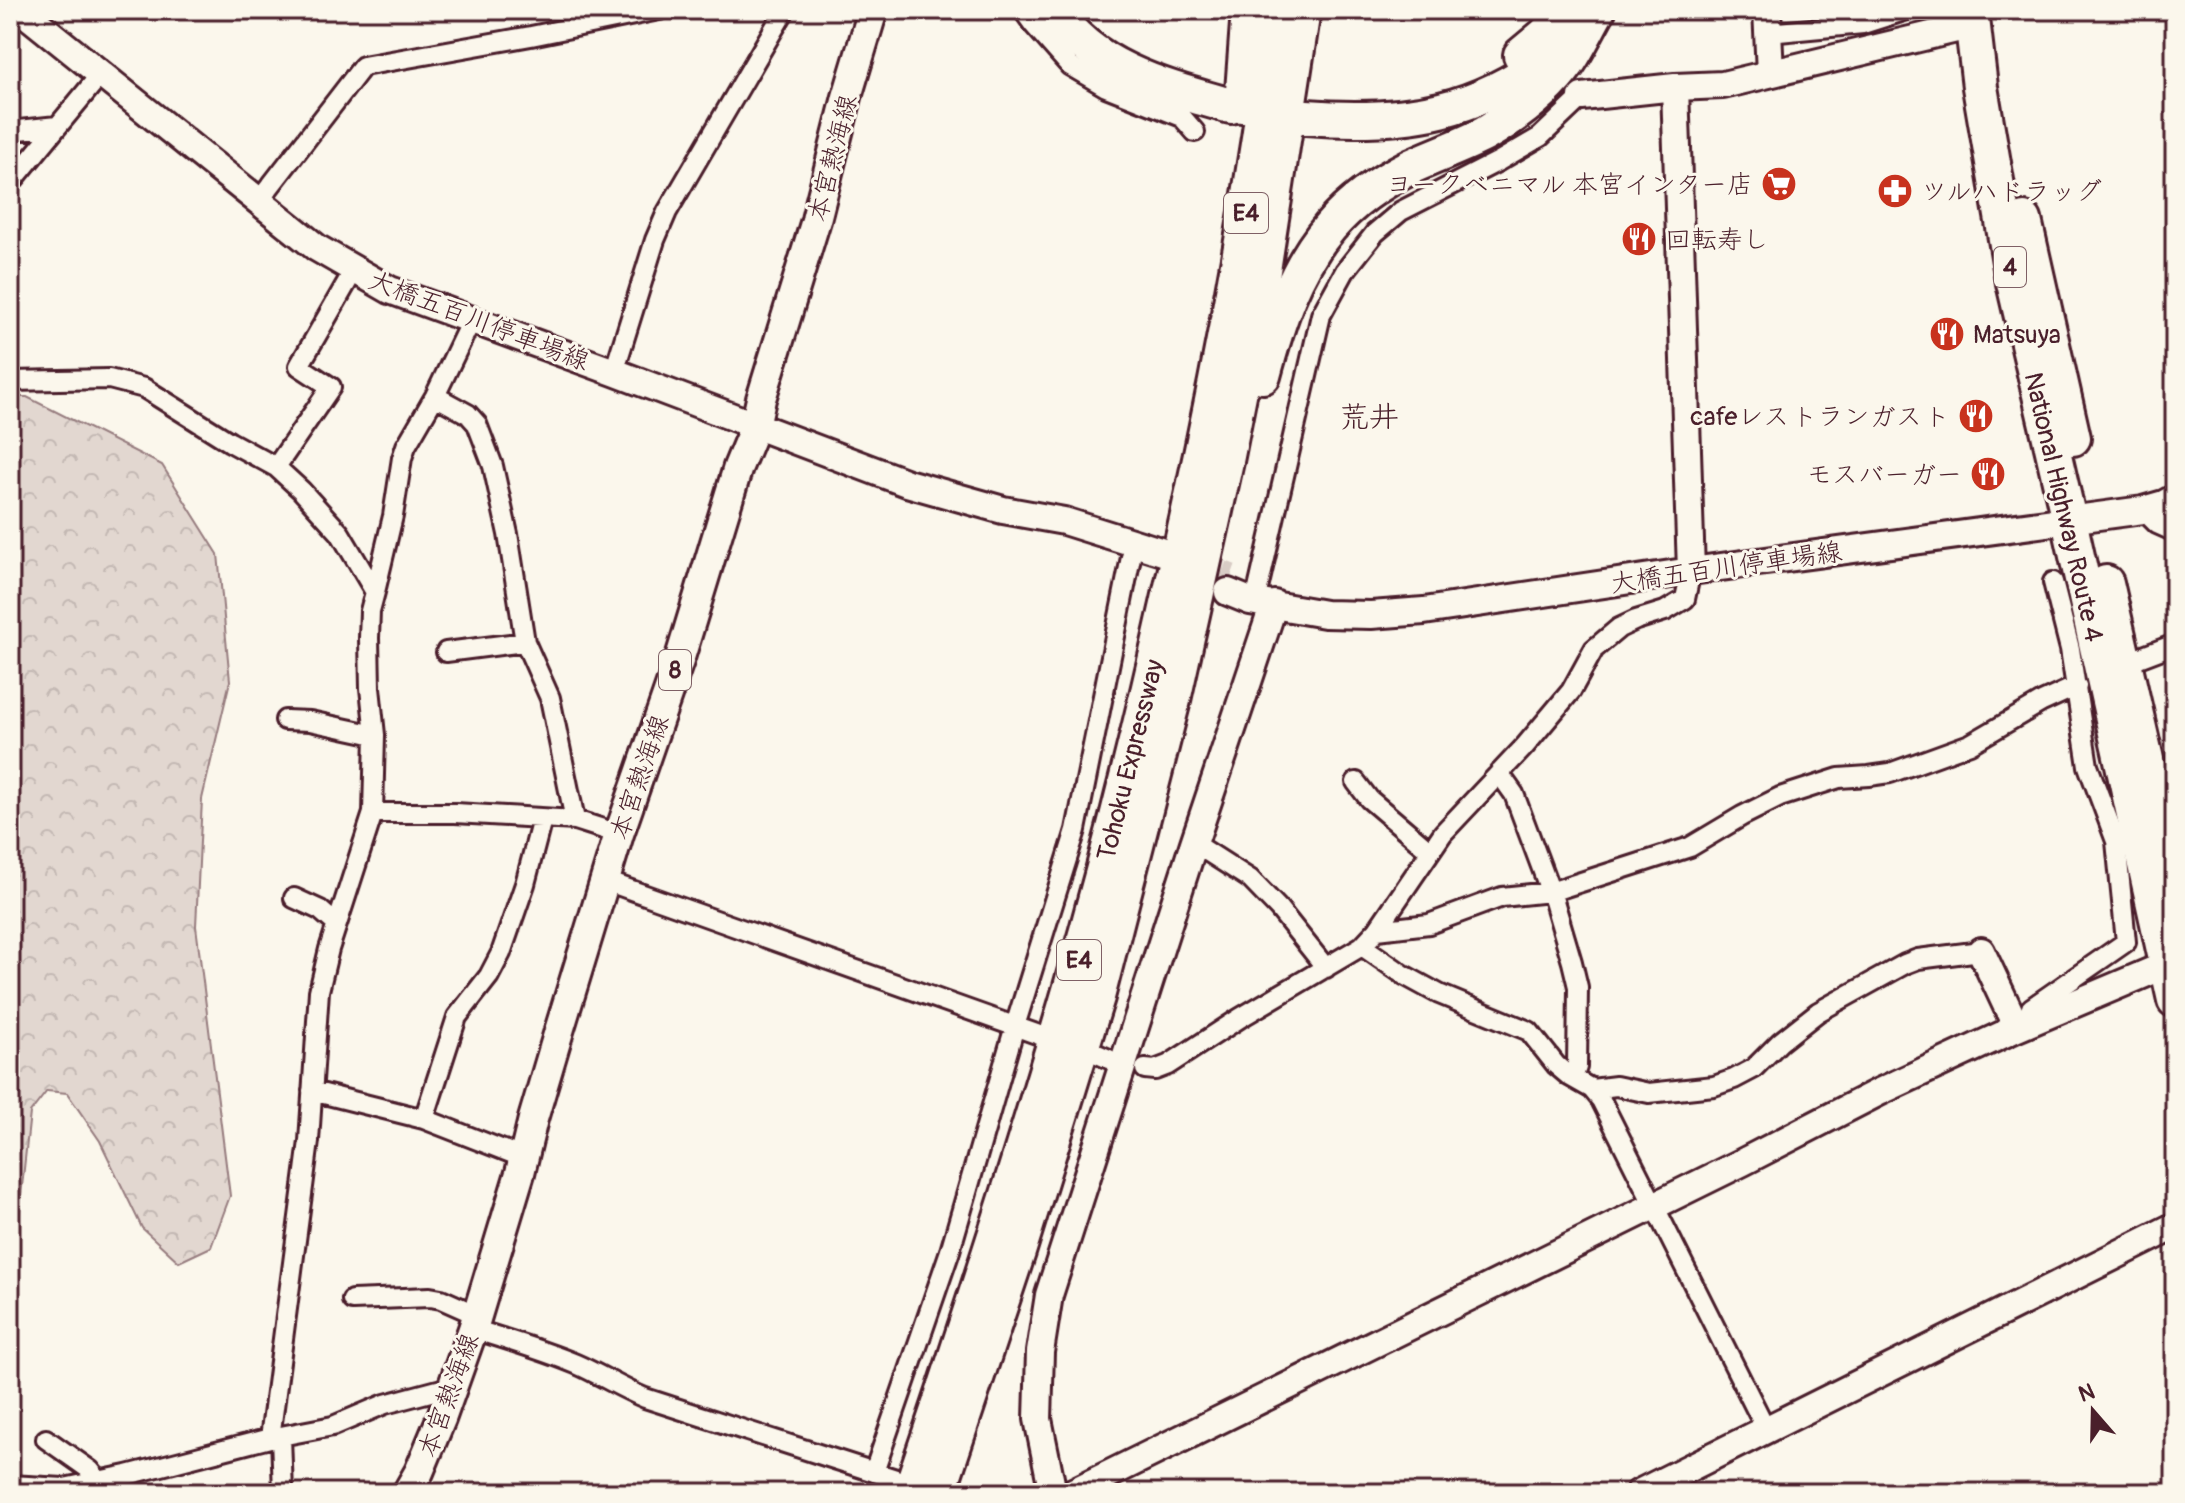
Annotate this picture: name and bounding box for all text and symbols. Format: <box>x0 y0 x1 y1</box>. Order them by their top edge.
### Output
street label: 本宮熱海線 <box>802 91 864 225</box>
supermarket icon: ヨークベニマル 本宮インター店 <box>1760 165 1798 203</box>
place label: ヨークベニマル 本宮インター店 <box>1386 169 1753 201</box>
pharmacy icon: ツルハドラッグ <box>1876 172 1914 210</box>
place label: ツルハドラッグ <box>1921 176 2102 208</box>
road number: E4 <box>1224 193 1268 233</box>
restaurant icon: 回転寿し <box>1620 220 1658 258</box>
place label: 回転寿し <box>1665 224 1769 256</box>
road number: 4 <box>1994 247 2026 287</box>
street label: 大橋五百川停車場線 <box>364 264 594 378</box>
restaurant icon: Matsuya <box>1928 315 1966 353</box>
place label: Matsuya <box>1973 319 2061 351</box>
street label: National Highway Route 4 <box>2016 369 2110 645</box>
restaurant icon: cafeレストランガスト <box>1957 397 1995 435</box>
district label: 荒井 <box>1339 399 1399 436</box>
place label: cafeレストランガスト <box>1690 401 1950 433</box>
restaurant icon: モスバーガー <box>1969 455 2007 493</box>
place label: モスバーガー <box>1807 459 1962 491</box>
street label: 大橋五百川停車場線 <box>1608 536 1844 600</box>
road number: 8 <box>659 650 691 690</box>
street label: Tohoku Expressway <box>1091 656 1171 864</box>
street label: 本宮熱海線 <box>604 711 676 844</box>
road number: E4 <box>1057 940 1101 980</box>
street label: 本宮熱海線 <box>412 1329 486 1462</box>
north arrow <box>2053 1371 2133 1451</box>
text: N <box>2075 1377 2098 1409</box>

